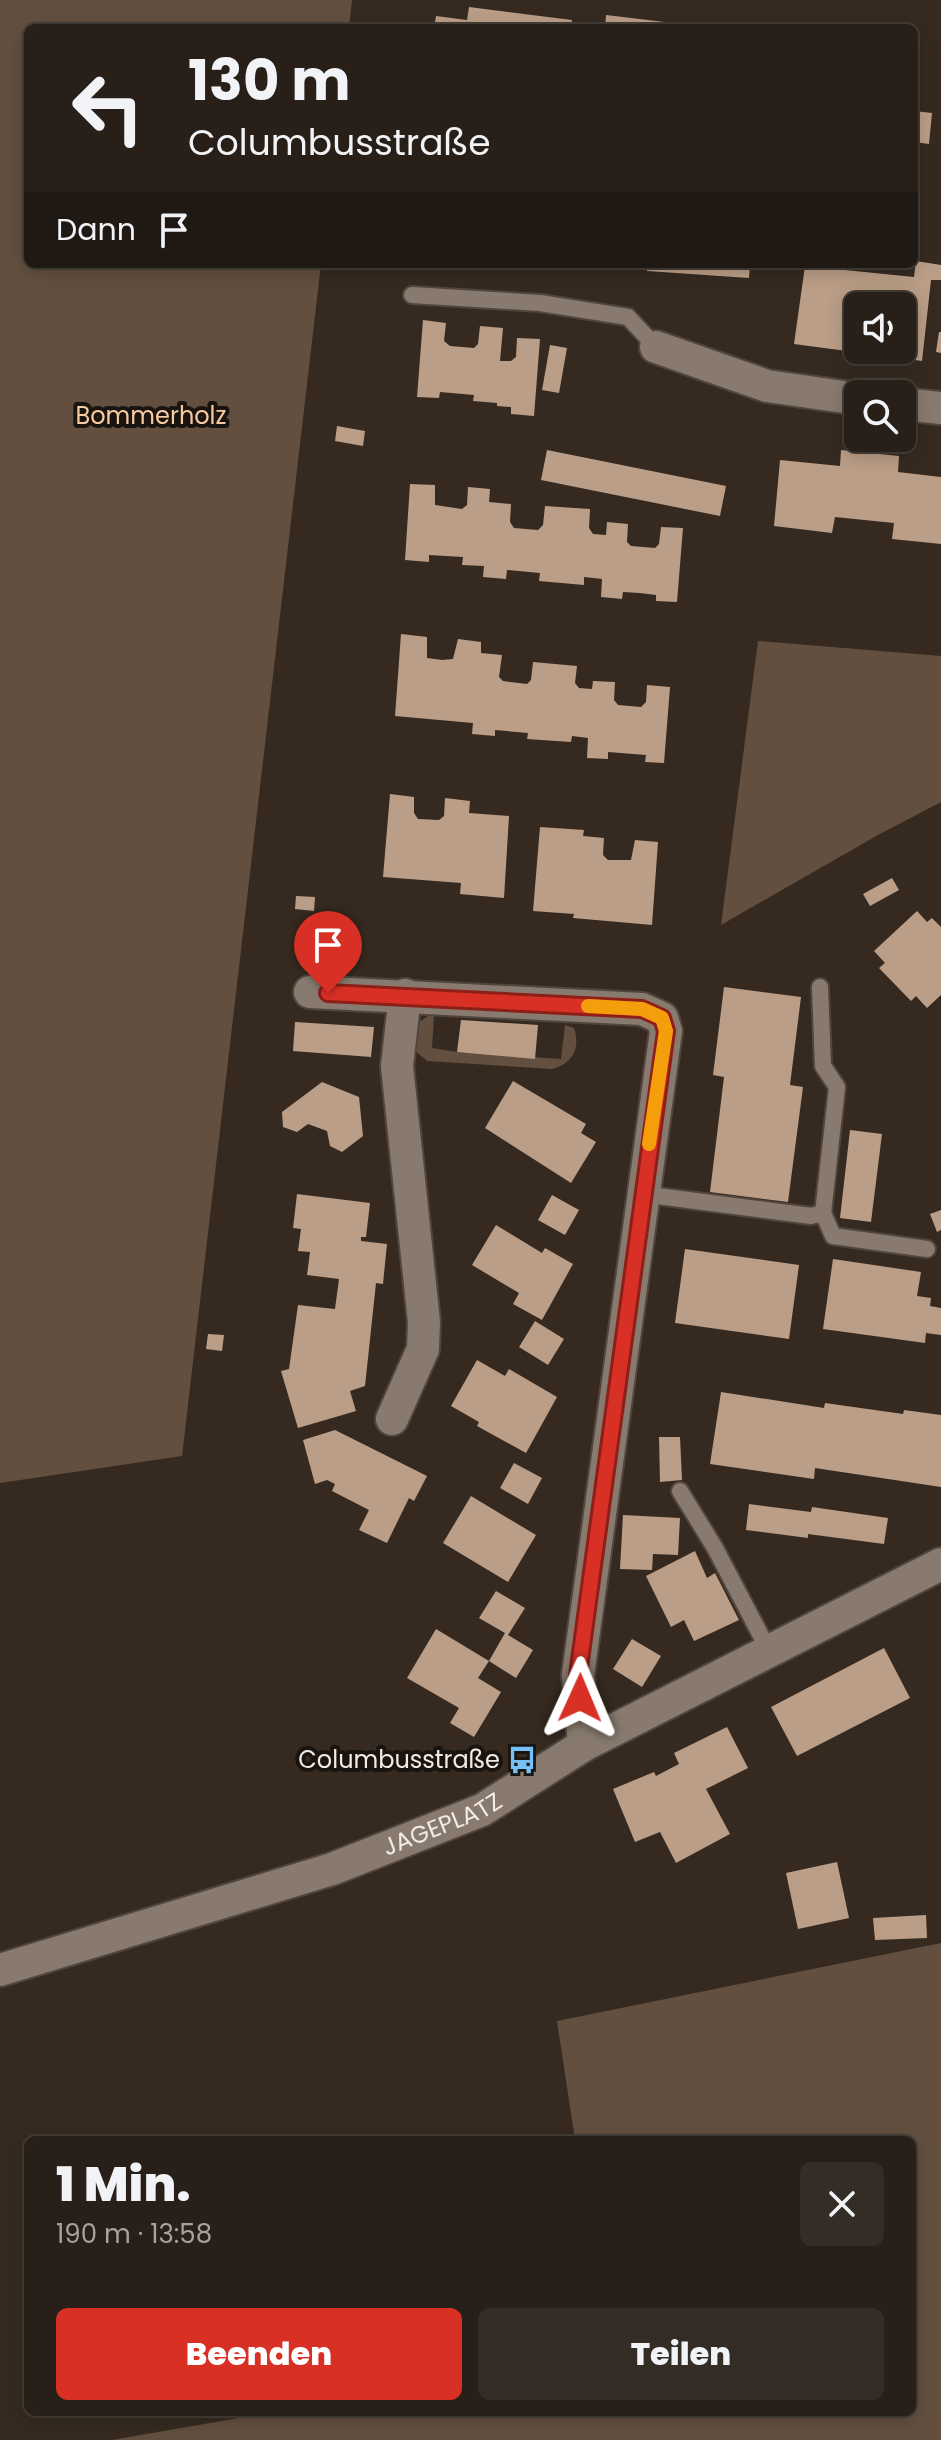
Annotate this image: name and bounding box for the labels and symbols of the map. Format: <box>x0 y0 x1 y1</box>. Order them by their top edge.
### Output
park label: Bommerholz <box>76 399 226 432</box>
pin <box>294 911 362 993</box>
position arrow <box>538 1656 622 1740</box>
place label: Columbusstraße <box>298 1743 500 1776</box>
bus stop icon: Columbusstraße <box>507 1745 537 1775</box>
street label: JAGEPLATZ <box>378 1784 508 1863</box>

